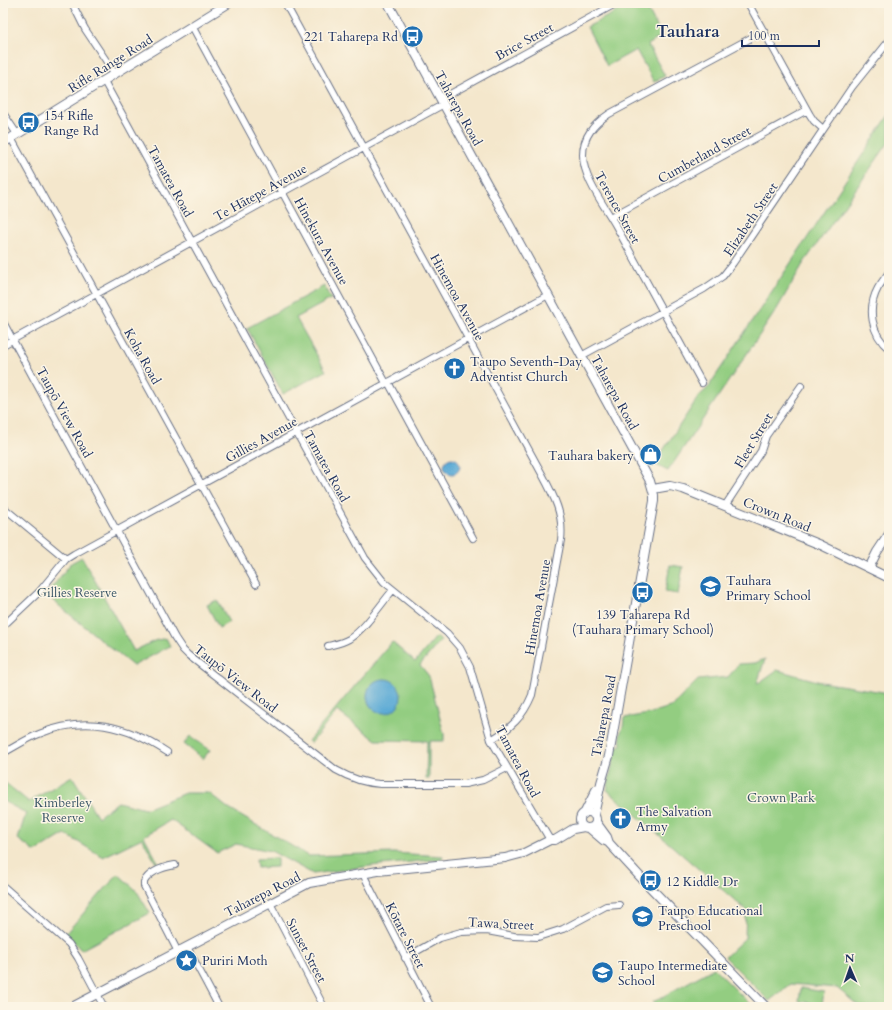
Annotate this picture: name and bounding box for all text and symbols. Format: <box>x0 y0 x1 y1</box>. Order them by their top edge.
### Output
street label: Brice Street <box>492 19 557 65</box>
district label: Tauhara <box>656 20 720 43</box>
scale bar <box>742 22 819 48</box>
bus stop icon: 221 Taharepa Rd <box>400 23 426 49</box>
place label: 221 Taharepa Rd <box>304 28 398 46</box>
text: 100 m <box>748 28 781 44</box>
street label: Rifle Range Road <box>65 31 156 97</box>
street label: Taharepa Road <box>430 68 486 149</box>
place label: 154 Rifle Range Rd <box>44 107 99 140</box>
bus stop icon: 154 Rifle Range Rd <box>16 109 42 135</box>
street label: Cumberland Street <box>655 122 754 188</box>
street label: Tamatea Road <box>143 142 197 221</box>
street label: Te Hātepe Avenue <box>211 160 310 226</box>
street label: Terence Street <box>590 168 644 247</box>
street label: Elizabeth Street <box>720 179 782 260</box>
street label: Hinekura Avenue <box>290 194 353 289</box>
street label: Hinemoa Avenue <box>426 251 489 344</box>
street label: Koha Road <box>119 325 165 388</box>
street label: Taharepa Road <box>586 352 642 433</box>
place label: Taupo Seventh-Day Adventist Church <box>470 353 582 386</box>
church icon: Taupo Seventh-Day Adventist Church <box>442 355 468 381</box>
street label: Taupō View Road <box>32 364 97 461</box>
street label: Fleet Street <box>730 410 777 471</box>
street label: Gillies Avenue <box>222 413 301 467</box>
street label: Tamatea Road <box>299 427 353 506</box>
shop icon: Tauhara bakery <box>637 442 663 468</box>
place label: Tauhara bakery <box>548 447 634 465</box>
street label: Crown Road <box>740 493 813 537</box>
street label: Hinemoa Avenue <box>521 558 555 657</box>
place label: Tauhara Primary School <box>726 572 811 605</box>
school or university icon: Tauhara Primary School <box>698 574 724 600</box>
bus stop icon: 139 Taharepa Rd (Tauhara Primary School) <box>630 579 656 605</box>
park label: Gillies Reserve <box>37 584 117 602</box>
place label: 139 Taharepa Rd (Tauhara Primary School) <box>572 606 714 639</box>
street label: Taupō View Road <box>190 641 281 717</box>
street label: Taharepa Road <box>587 674 621 759</box>
street label: Tamatea Road <box>491 722 544 801</box>
park label: Crown Park <box>747 789 815 807</box>
park label: Kimberley Reserve <box>34 794 92 827</box>
place label: The Salvation Army <box>636 803 712 836</box>
church icon: The Salvation Army <box>608 805 634 831</box>
street label: Taharepa Road <box>221 868 304 922</box>
bus stop icon: 12 Kiddle Dr <box>638 868 664 894</box>
place label: 12 Kiddle Dr <box>666 873 738 891</box>
street label: Kōtare Street <box>381 899 429 972</box>
place label: Taupo Educational Preschool <box>658 902 763 935</box>
school or university icon: Taupo Educational Preschool <box>629 904 655 930</box>
street label: Tawa Street <box>468 913 534 935</box>
street label: Sunset Street <box>282 915 331 986</box>
place icon: Puriri Moth <box>173 947 199 973</box>
north arrow <box>830 948 870 988</box>
text: N <box>845 951 855 966</box>
place label: Puriri Moth <box>202 952 268 970</box>
place label: Taupo Intermediate School <box>618 957 727 990</box>
school or university icon: Taupo Intermediate School <box>589 959 615 985</box>

